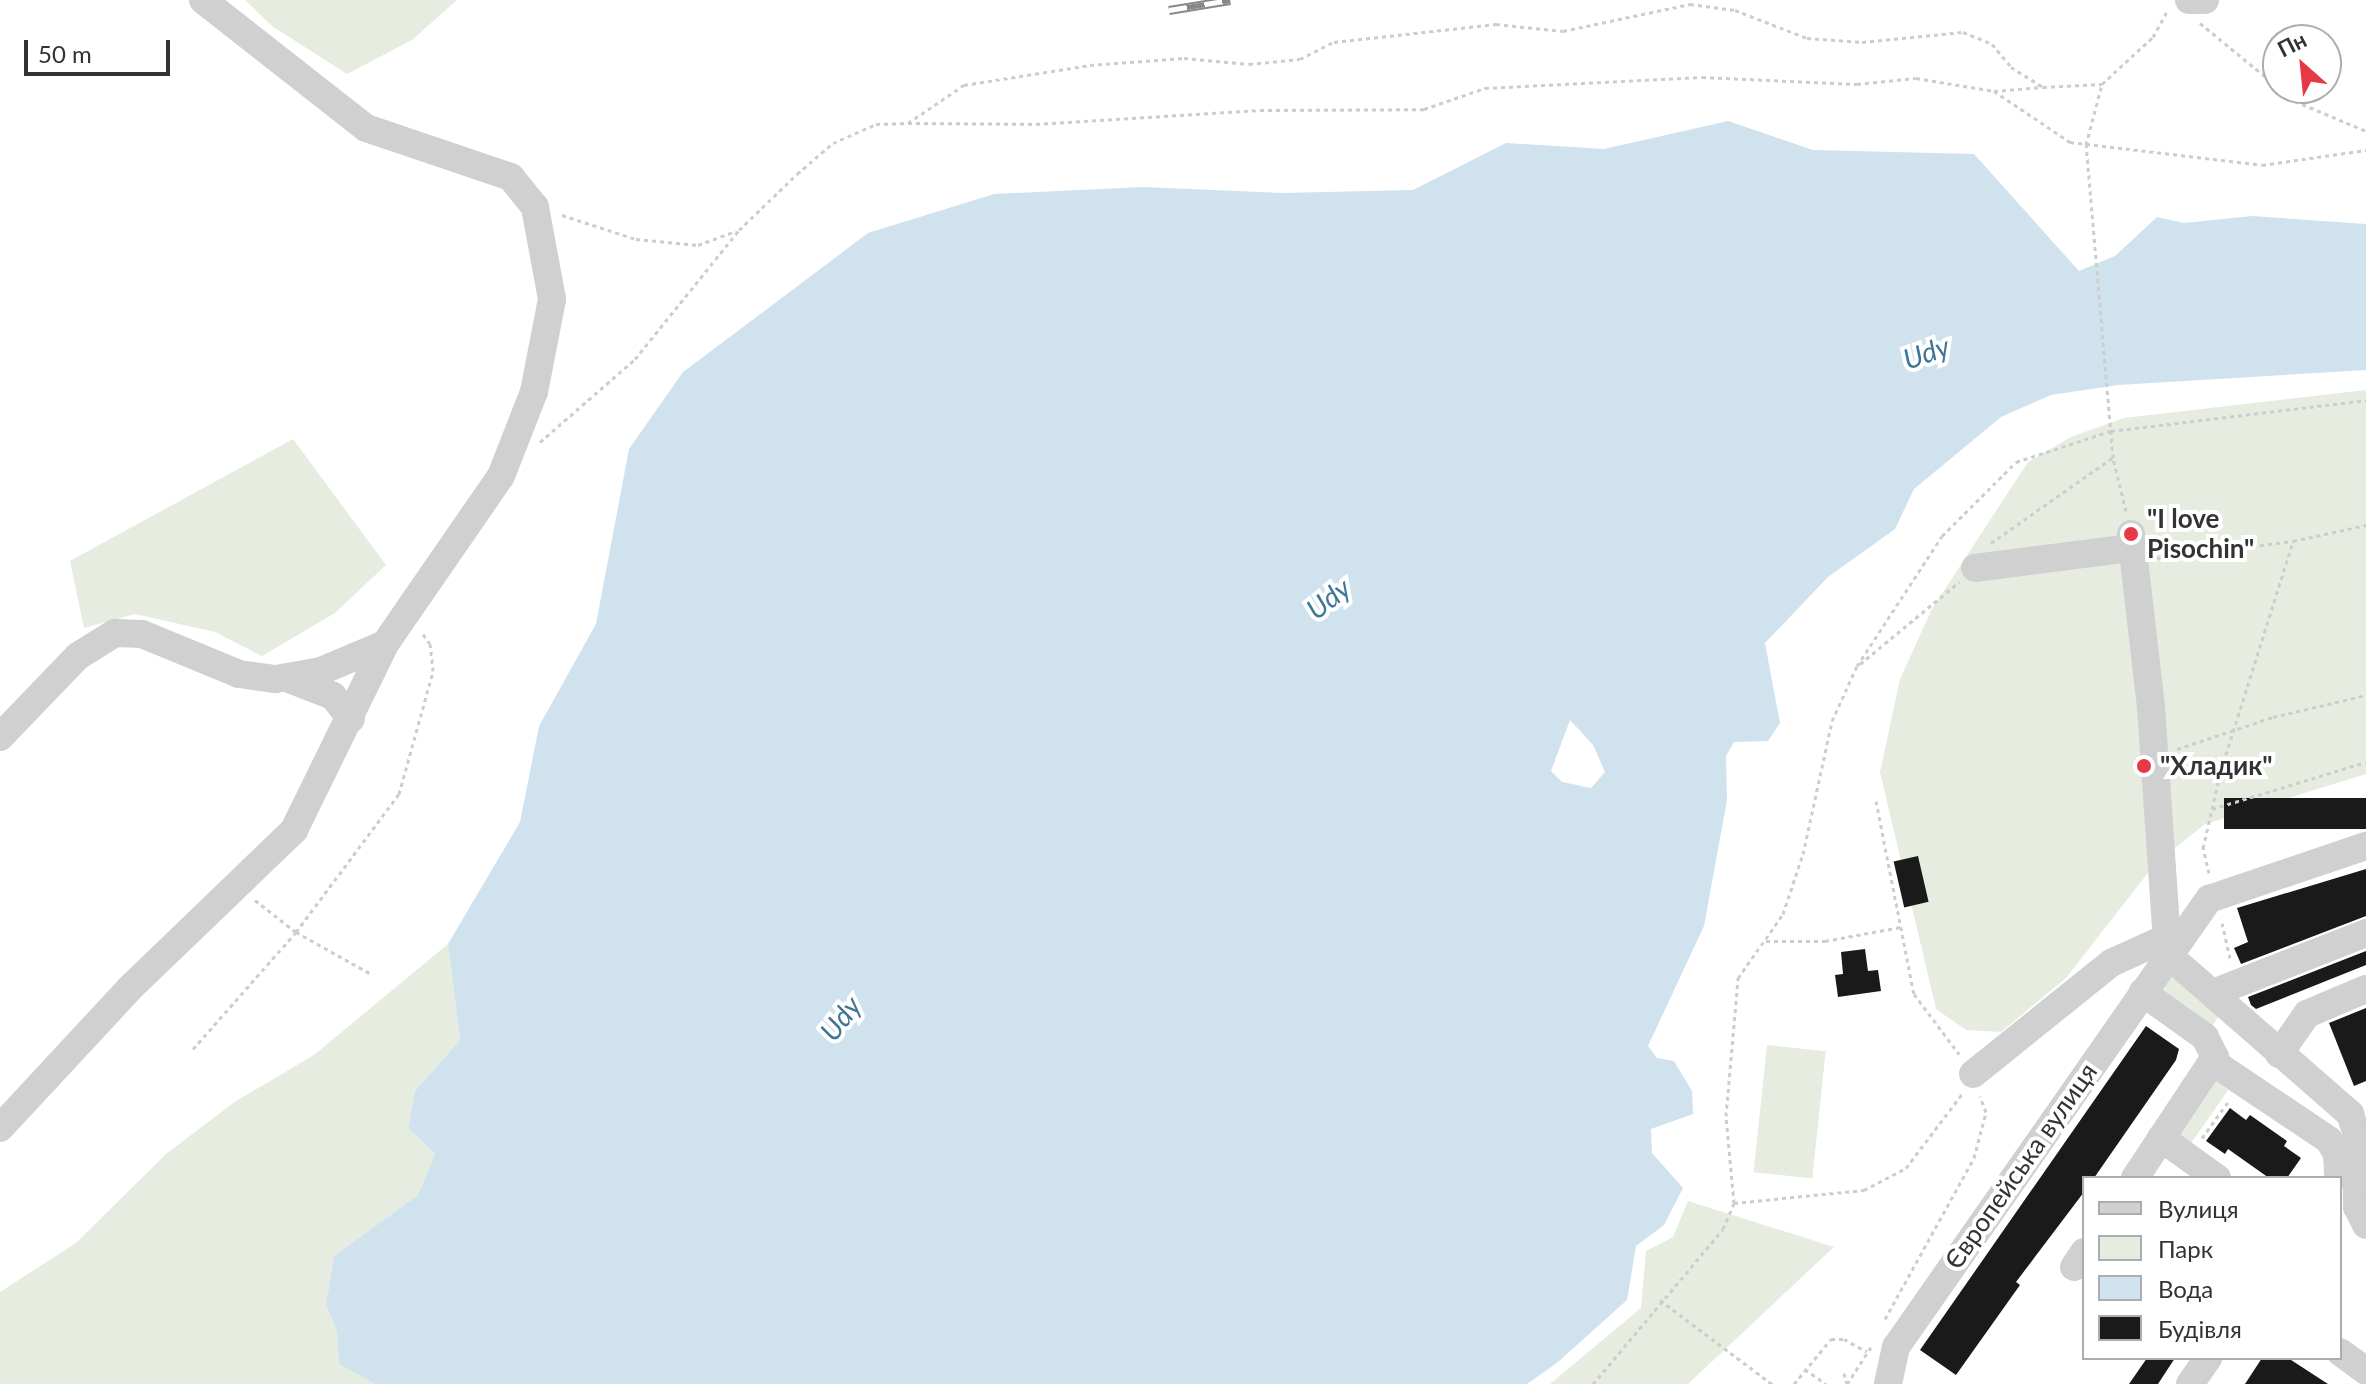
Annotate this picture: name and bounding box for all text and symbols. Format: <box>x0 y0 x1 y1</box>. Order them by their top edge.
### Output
scale bar <box>28 24 174 74</box>
north arrow <box>2262 24 2342 104</box>
text: Пн <box>2273 25 2311 63</box>
text: 50 m <box>38 39 92 68</box>
water label: Udy <box>1898 328 1954 376</box>
place label: "I love Pisochin" <box>2147 503 2254 564</box>
marker: "I love Pisochin" <box>2122 525 2140 543</box>
water label: Udy <box>1299 570 1357 626</box>
place label: "Хладик" <box>2160 750 2273 782</box>
marker: "Хладик" <box>2135 757 2153 775</box>
water label: Udy <box>812 989 868 1047</box>
street label: Європейська вулиця <box>1938 1057 2104 1275</box>
legend <box>2082 1176 2342 1360</box>
text: Вулиця <box>2158 1194 2239 1223</box>
text: Парк <box>2158 1234 2213 1263</box>
text: Вода <box>2158 1274 2213 1303</box>
text: Будівля <box>2158 1314 2242 1343</box>

